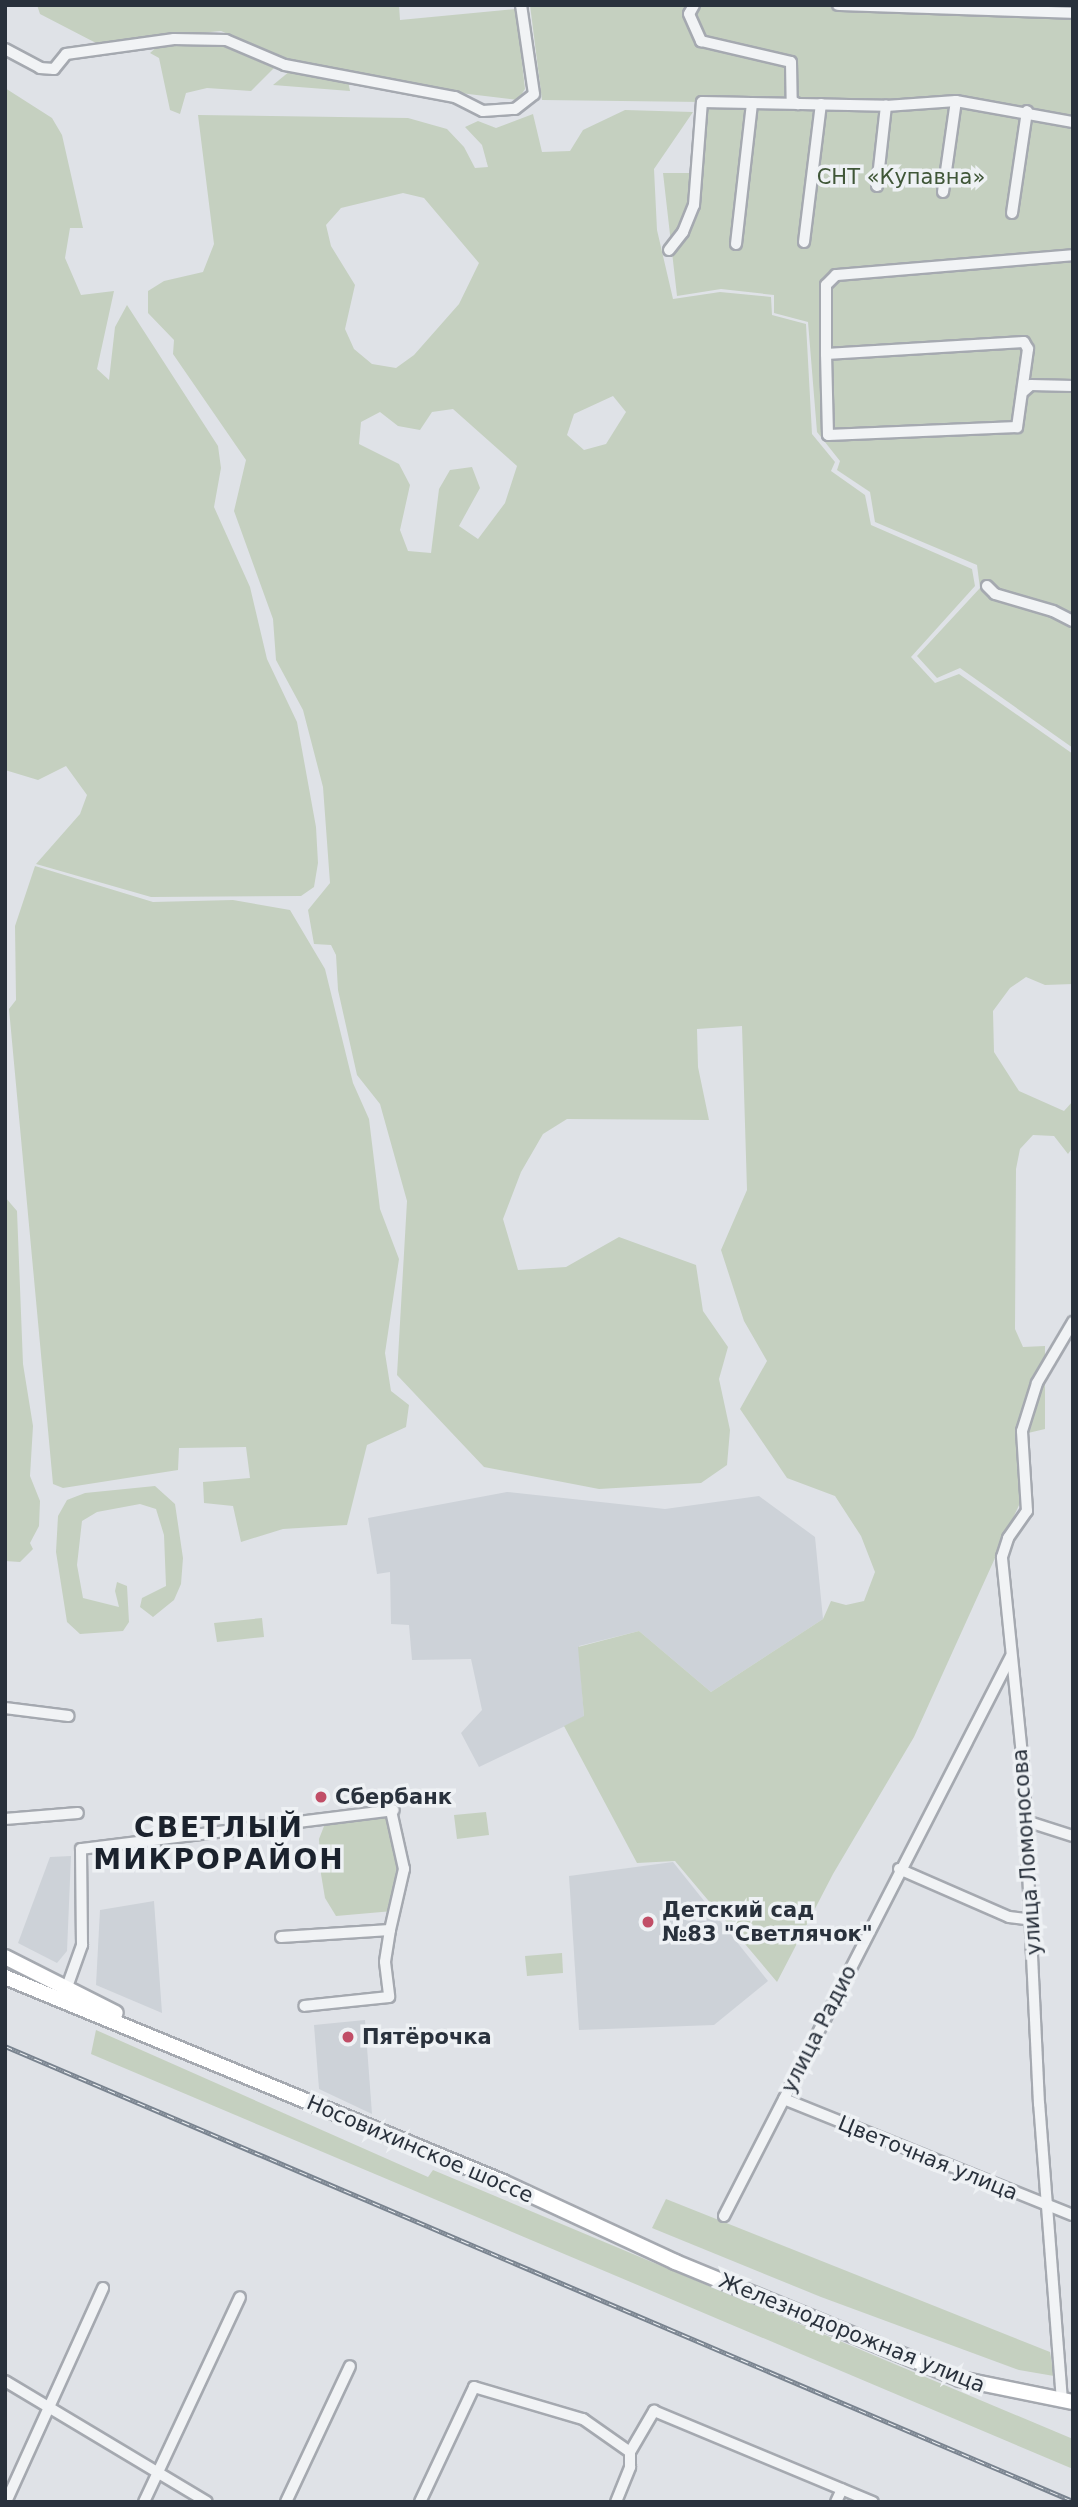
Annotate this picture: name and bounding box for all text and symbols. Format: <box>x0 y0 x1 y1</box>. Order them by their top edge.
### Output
park label: СНТ «Купавна» <box>817 164 985 190</box>
street label: улица Ломоносова <box>1007 1748 1047 1956</box>
place label: Сбербанк <box>335 1784 452 1810</box>
marker: Сбербанк <box>313 1789 329 1805</box>
district label: СВЕТЛЫЙ МИКРОРАЙОН <box>95 1811 343 1877</box>
place label: Детский сад №83 "Светлячок" <box>662 1897 873 1947</box>
marker: Детский сад №83 "Светлячок" <box>640 1914 656 1930</box>
street label: улица Радио <box>776 1961 862 2097</box>
place label: Пятёрочка <box>362 2024 492 2050</box>
marker: Пятёрочка <box>340 2029 356 2045</box>
street label: Носовихинское шоссе <box>303 2090 537 2208</box>
street label: Цветочная улица <box>834 2110 1022 2206</box>
street label: Железнодорожная улица <box>715 2268 989 2398</box>

